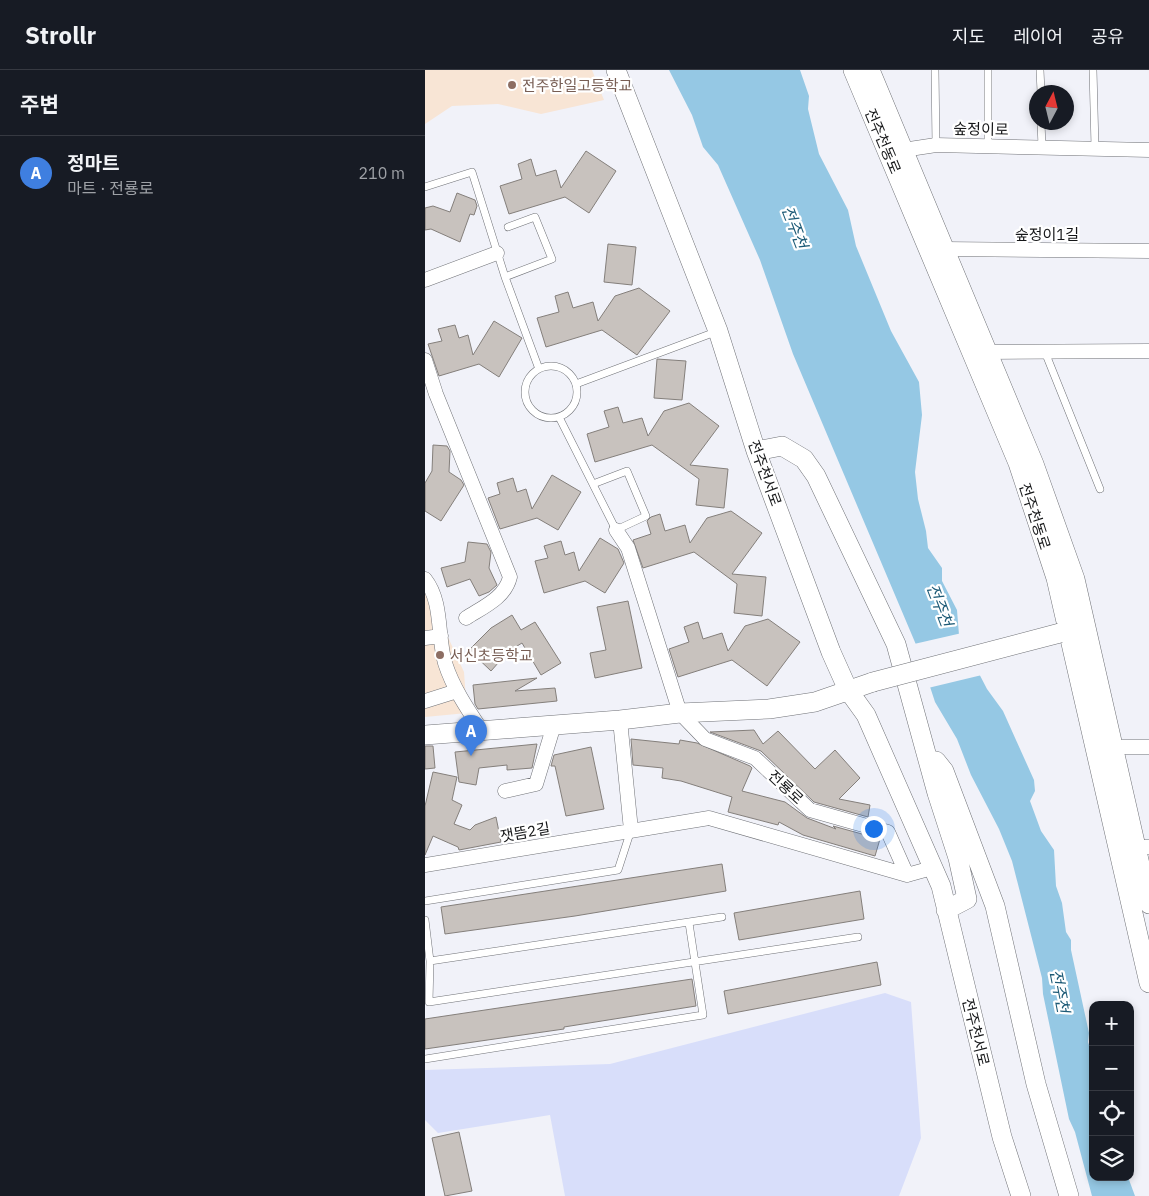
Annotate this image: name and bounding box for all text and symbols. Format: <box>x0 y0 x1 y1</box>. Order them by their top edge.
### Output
text: Strollr <box>25 19 96 51</box>
text: 지도 <box>952 25 985 48</box>
text: 레이어 <box>1013 25 1063 48</box>
text: 공유 <box>1091 25 1124 48</box>
place label: 전주한일고등학교 <box>522 76 632 95</box>
marker: 전주한일고등학교 <box>506 79 518 91</box>
north arrow <box>1029 85 1074 130</box>
text: 주변 <box>20 90 59 118</box>
street label: 전주천동로 <box>861 106 905 176</box>
street label: 숲정이로 <box>953 119 1009 139</box>
text: 정마트 <box>67 151 119 175</box>
text: A <box>31 163 41 183</box>
text: 210 m <box>358 163 405 183</box>
text: 마트 · 전룡로 <box>67 178 153 198</box>
water label: 전주천 <box>778 203 813 253</box>
street label: 숲정이1길 <box>1015 225 1079 244</box>
street label: 전주천서로 <box>744 437 786 509</box>
street label: 전주천동로 <box>1015 480 1055 552</box>
water label: 전주천 <box>923 581 958 631</box>
place label: 서신초등학교 <box>450 646 533 665</box>
marker: 서신초등학교 <box>434 649 446 661</box>
pin: A <box>455 715 487 756</box>
street label: 전룡로 <box>764 766 808 808</box>
your location <box>861 816 887 842</box>
street label: 잿뜸2길 <box>499 818 551 846</box>
water label: 전주천 <box>1046 967 1074 1017</box>
street label: 전주천서로 <box>958 996 994 1068</box>
map controls <box>1089 1001 1134 1181</box>
button: + <box>1089 1001 1134 1046</box>
button: − <box>1089 1046 1134 1091</box>
button: locate <box>1089 1091 1134 1136</box>
button: layers <box>1089 1136 1134 1181</box>

